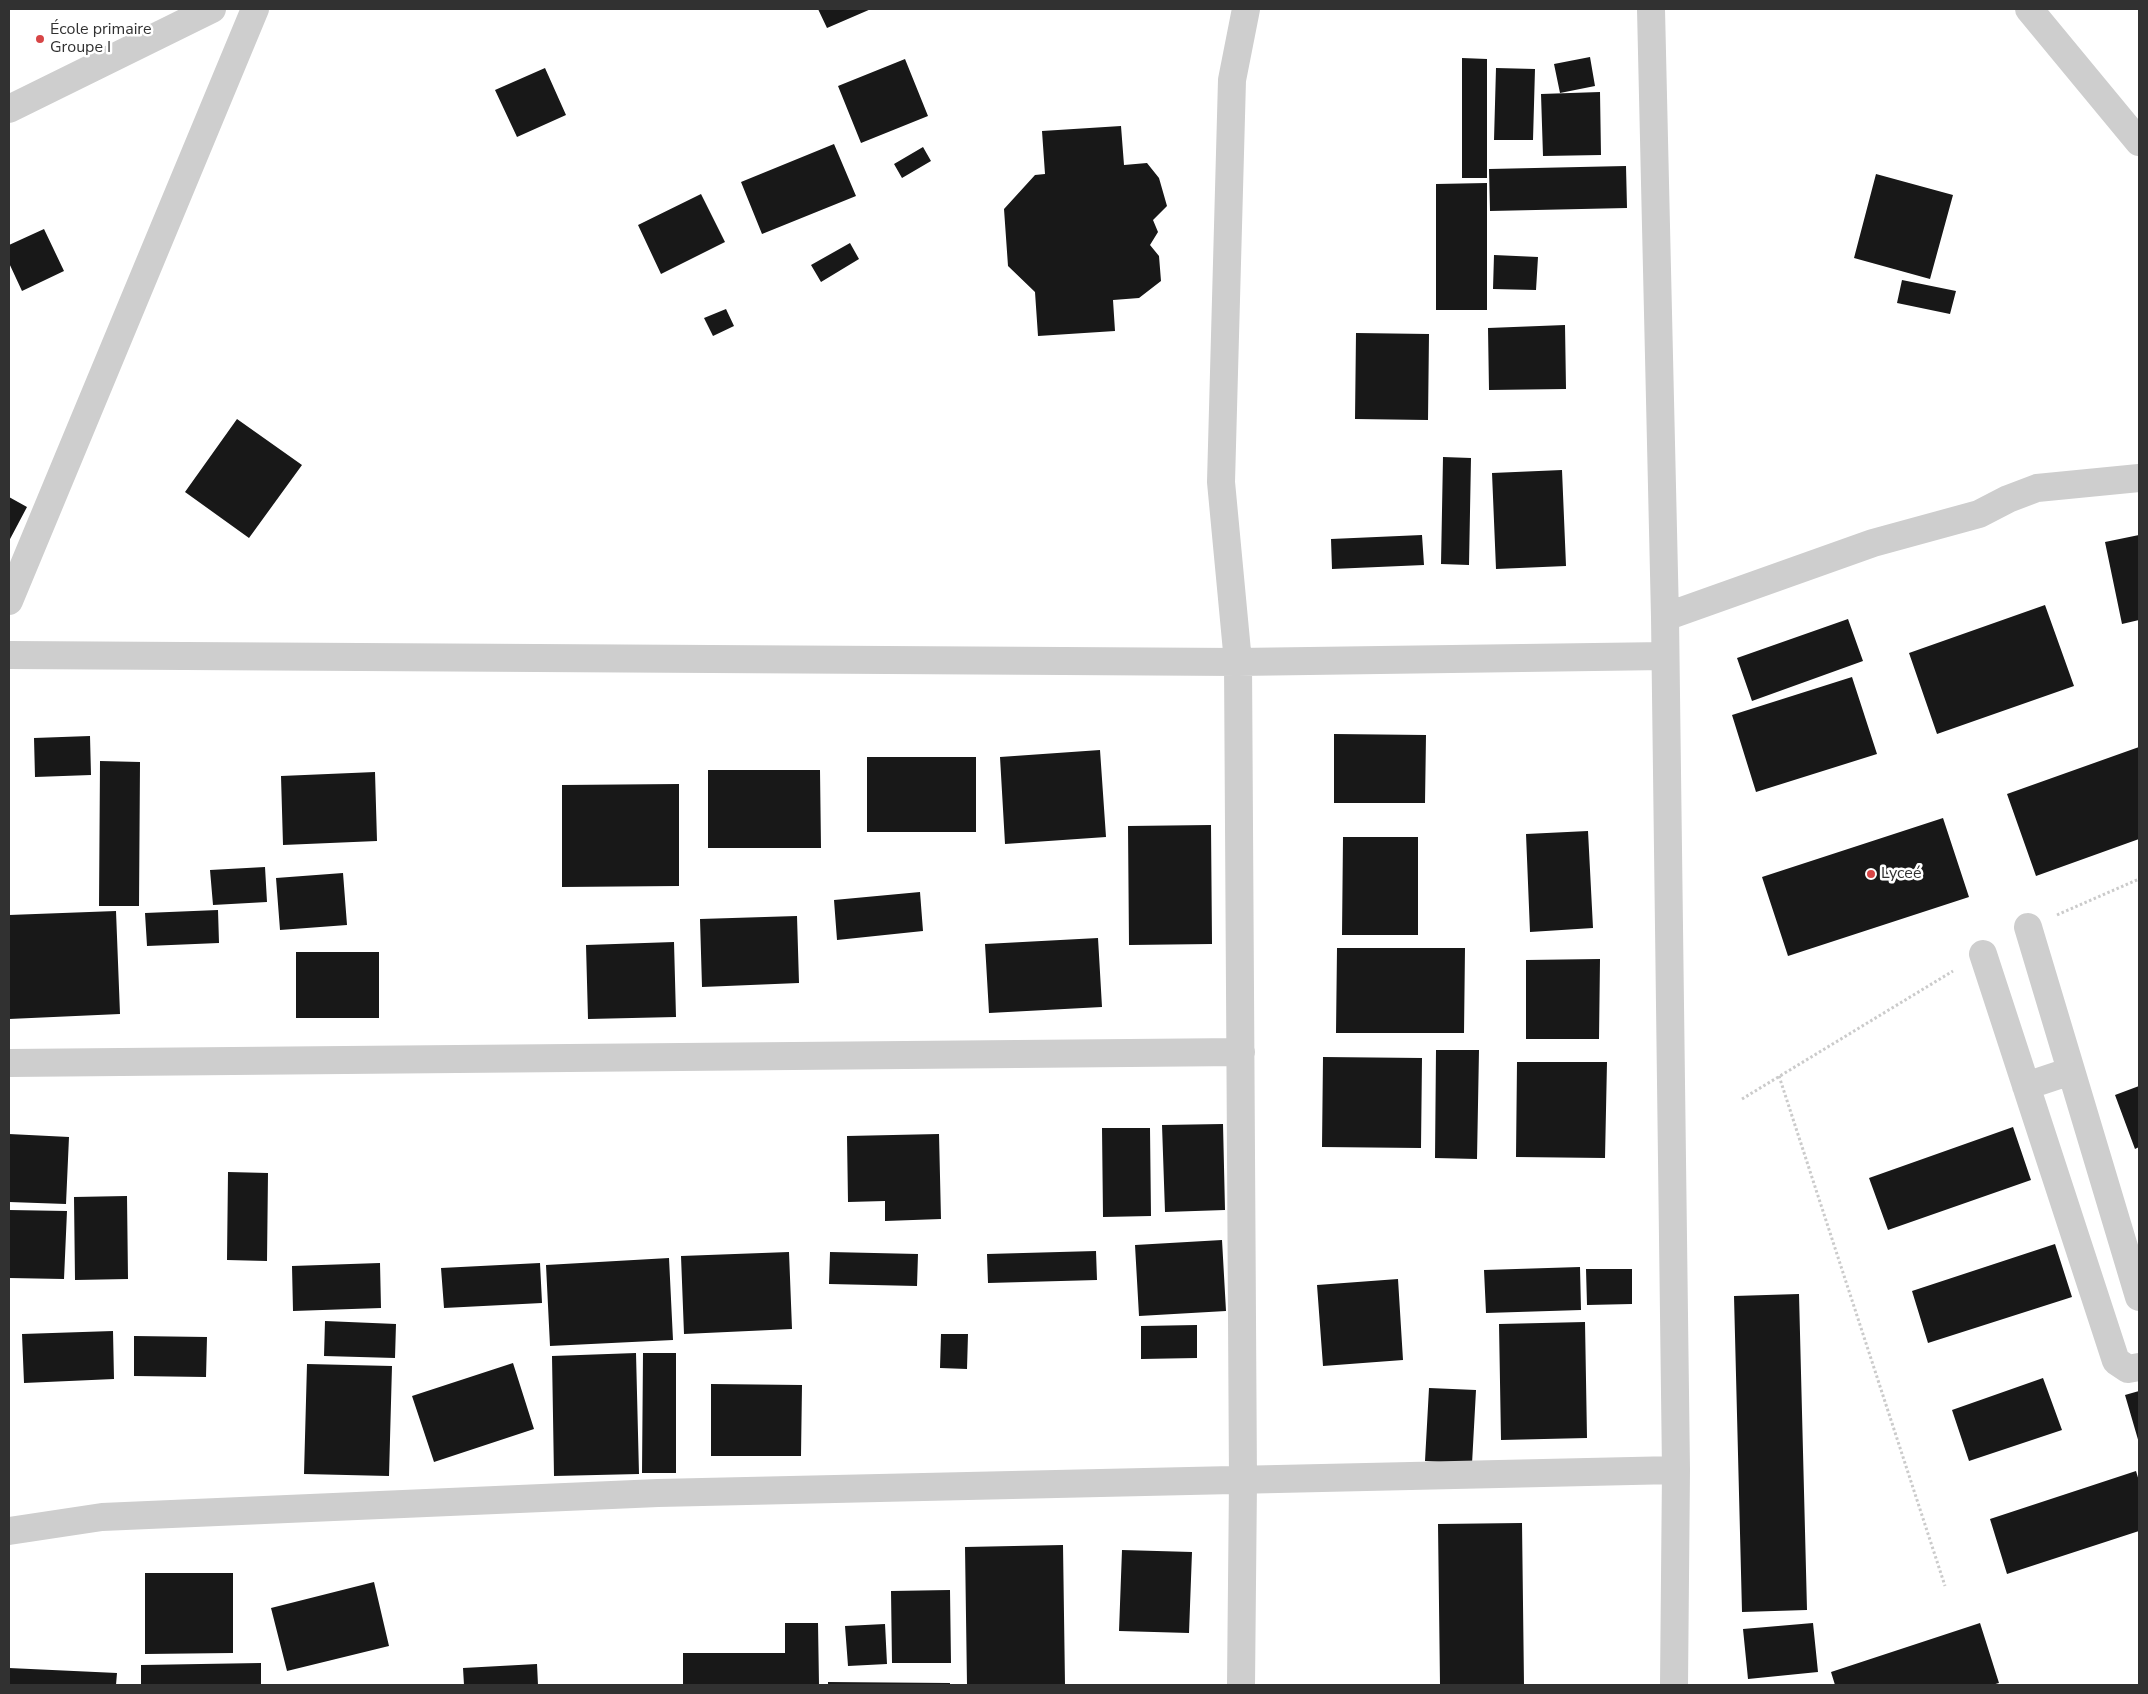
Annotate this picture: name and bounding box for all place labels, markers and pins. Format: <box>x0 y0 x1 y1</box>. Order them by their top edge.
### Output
place label: École primaire Groupe I <box>50 20 151 58</box>
marker: École primaire Groupe I <box>34 33 46 45</box>
place label: Lyceé <box>1881 864 1921 884</box>
marker: Lyceé <box>1865 868 1877 880</box>

